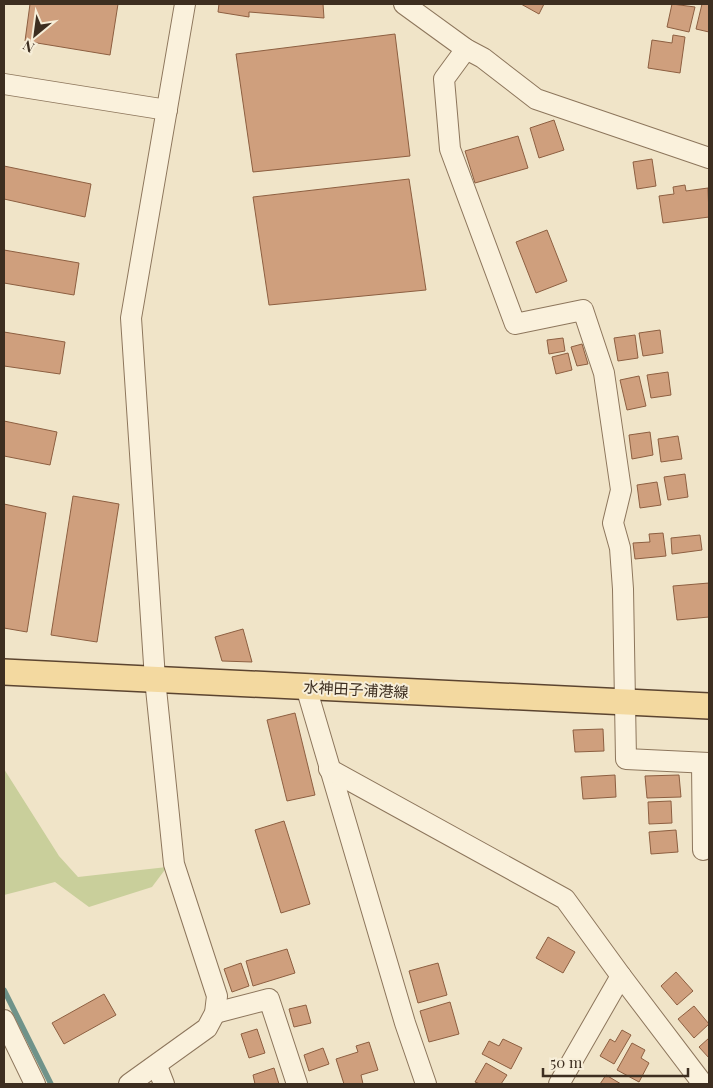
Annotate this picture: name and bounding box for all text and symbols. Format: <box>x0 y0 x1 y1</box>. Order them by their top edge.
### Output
north arrow <box>10 10 60 60</box>
text: N <box>19 36 37 58</box>
street label: 水神田子浦港線 <box>303 676 409 702</box>
scale bar <box>543 1046 688 1078</box>
text: 50 m <box>550 1052 583 1072</box>

